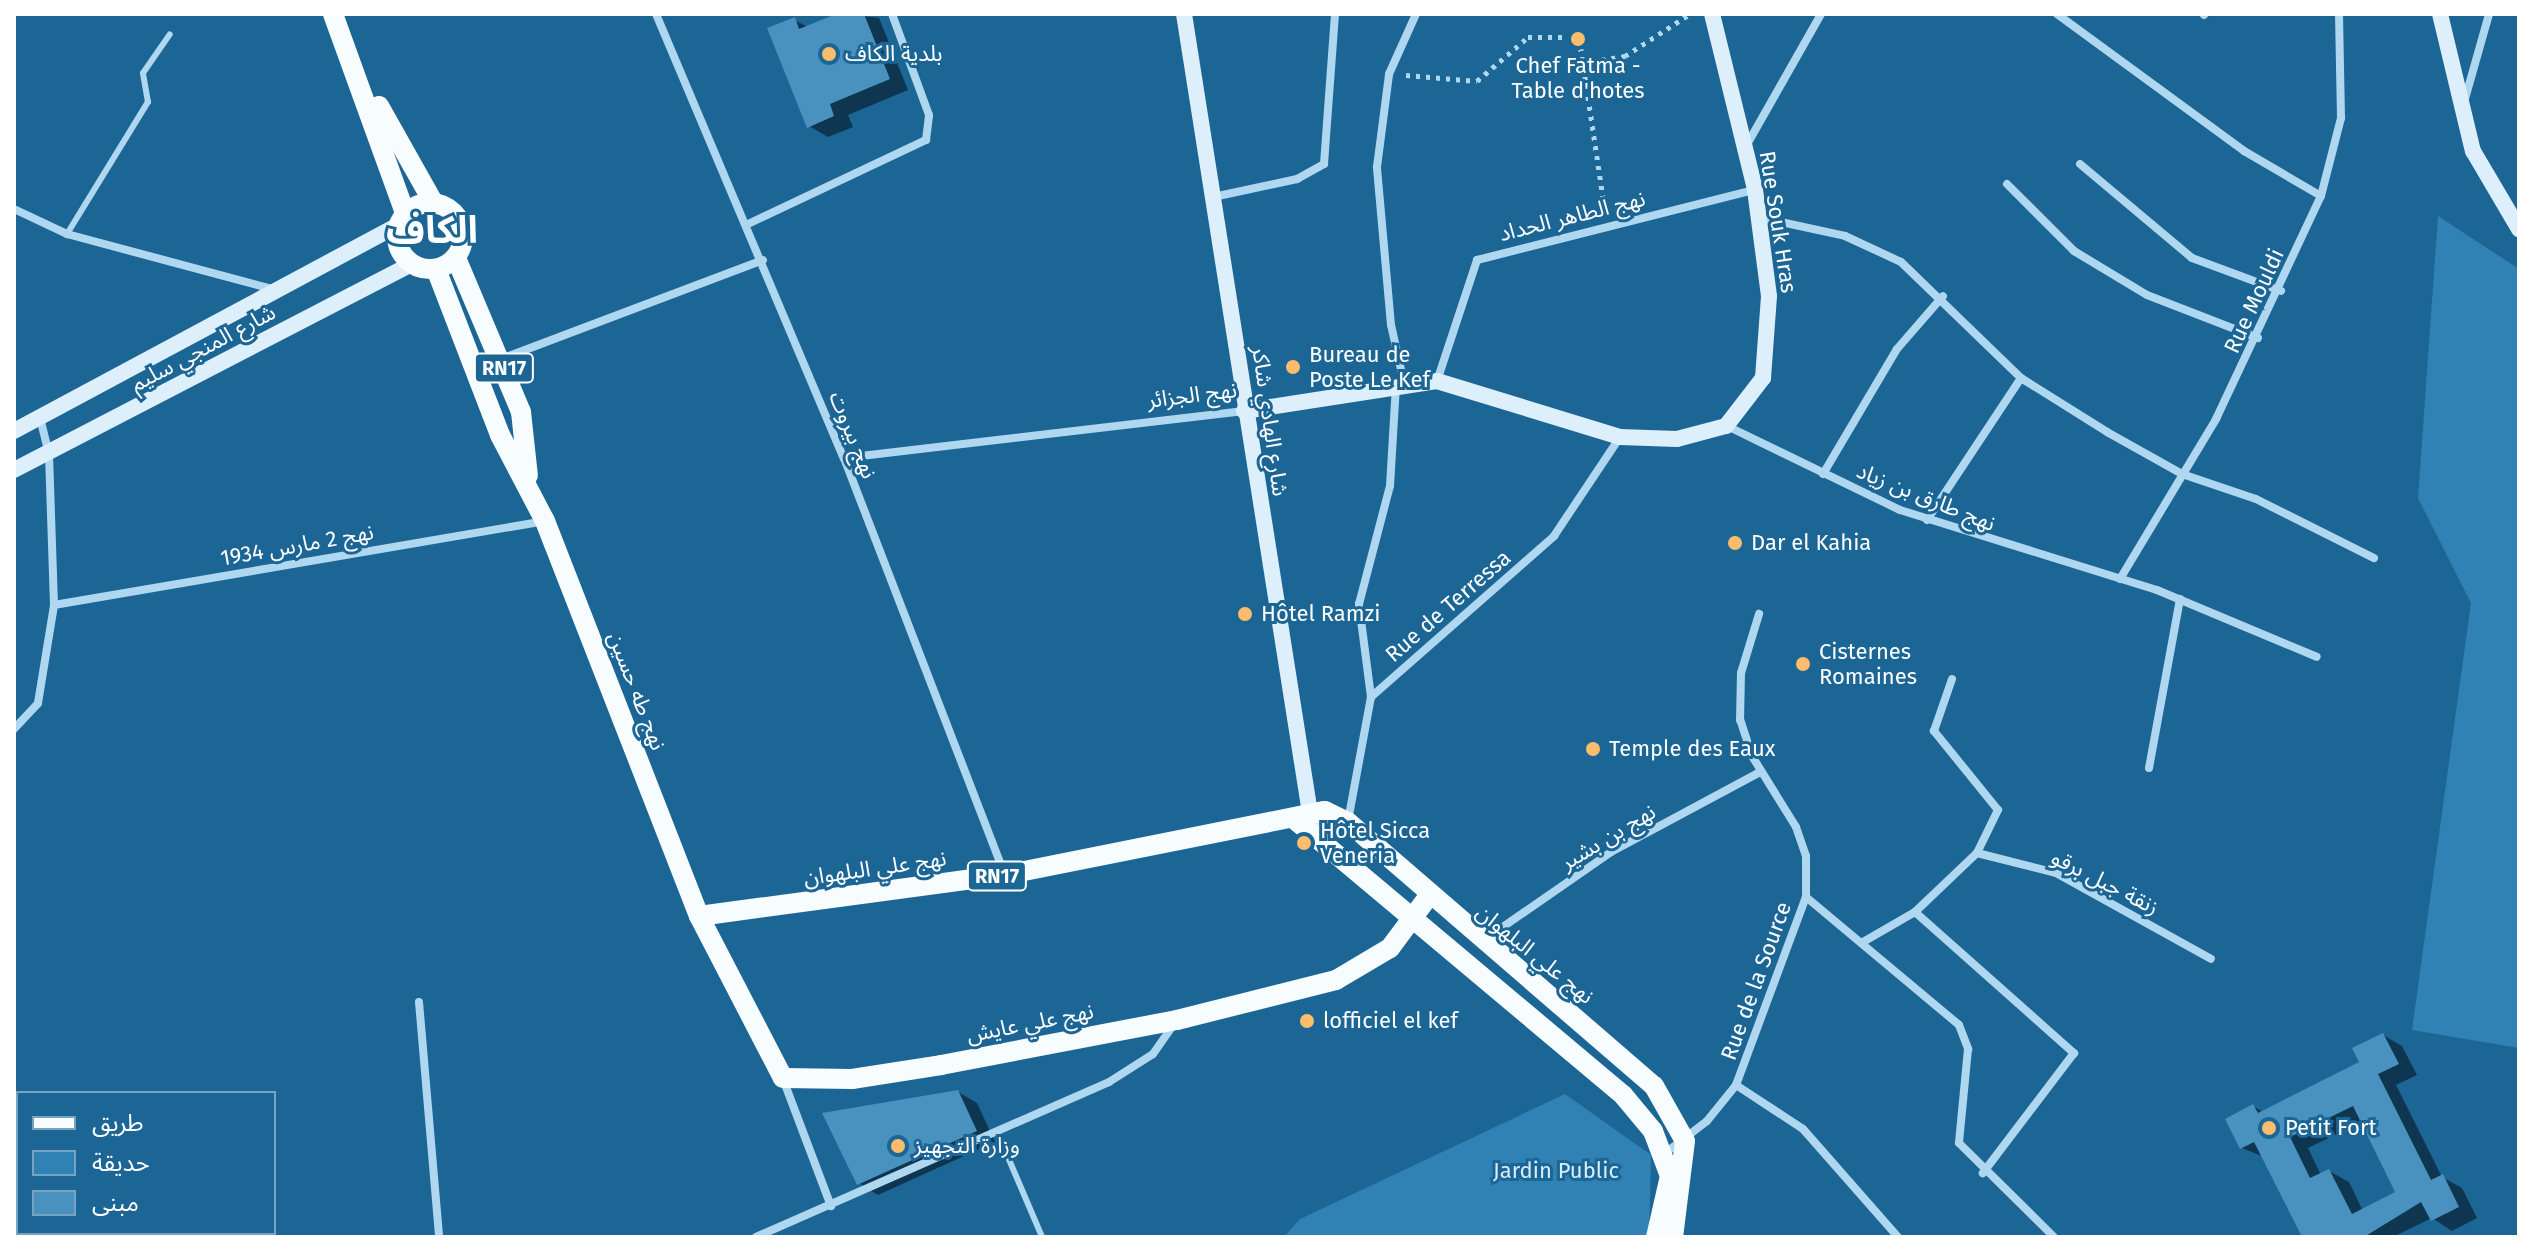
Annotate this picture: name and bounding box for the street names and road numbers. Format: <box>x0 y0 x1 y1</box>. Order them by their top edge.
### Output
street label: Rue Souk Hras <box>1754 149 1802 295</box>
street label: نهج الطاهر الحداد <box>1496 185 1648 247</box>
street label: Rue Mouldi <box>2218 244 2290 358</box>
street label: شارع المنجي سليم <box>126 299 280 397</box>
street label: شارع الهادي شاكر <box>1246 344 1294 498</box>
road number: RN17 <box>472 352 536 384</box>
street label: نهج الجزائر <box>1146 376 1238 414</box>
street label: نهج بيروت <box>824 388 882 482</box>
street label: نهج طارق بن زياد <box>1853 457 1999 537</box>
street label: نهج 2 مارس 1934 <box>218 519 376 571</box>
street label: Rue de Terressa <box>1380 544 1516 668</box>
street label: نهج طه حسين <box>602 628 672 754</box>
street label: نهج بن بشير <box>1556 798 1660 876</box>
street label: زنقة جبل برقو <box>2047 844 2163 920</box>
street label: نهج علي البلهوان <box>802 845 948 891</box>
road number: RN17 <box>965 860 1029 892</box>
street label: نهج علي البلهوان <box>1471 898 1599 1010</box>
street label: Rue de la Source <box>1715 898 1797 1064</box>
street label: نهج علي عايش <box>964 998 1096 1048</box>

